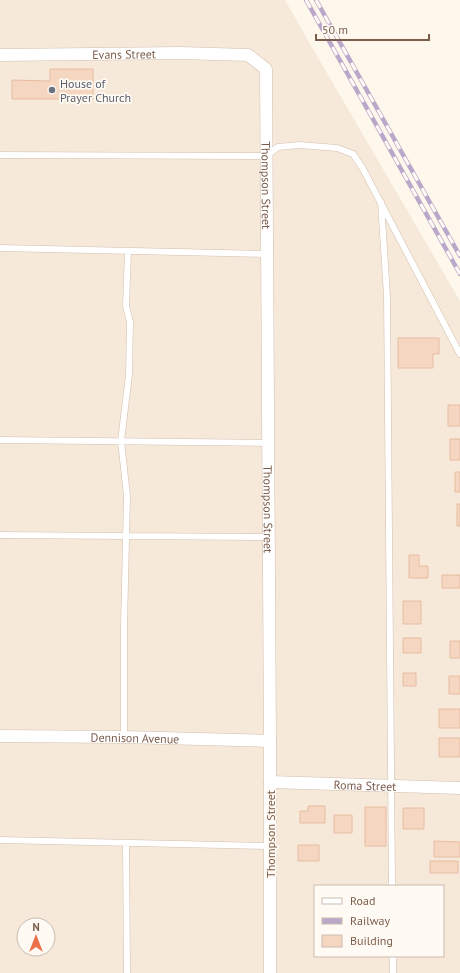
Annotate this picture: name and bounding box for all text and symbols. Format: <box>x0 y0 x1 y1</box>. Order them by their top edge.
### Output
scale bar <box>316 16 429 42</box>
text: 50 m <box>322 22 348 37</box>
street label: Evans Street <box>92 46 156 61</box>
place label: House of Prayer Church <box>60 76 131 105</box>
marker: House of Prayer Church <box>47 85 57 95</box>
street label: Thompson Street <box>259 141 274 229</box>
street label: Thompson Street <box>261 465 276 553</box>
street label: Dennison Avenue <box>91 729 180 746</box>
street label: Roma Street <box>333 777 396 793</box>
street label: Thompson Street <box>263 790 278 878</box>
legend <box>314 885 444 957</box>
text: Road <box>350 893 375 908</box>
text: Railway <box>350 913 390 928</box>
north arrow <box>16 917 56 957</box>
text: N <box>32 920 40 934</box>
text: Building <box>350 933 393 948</box>

